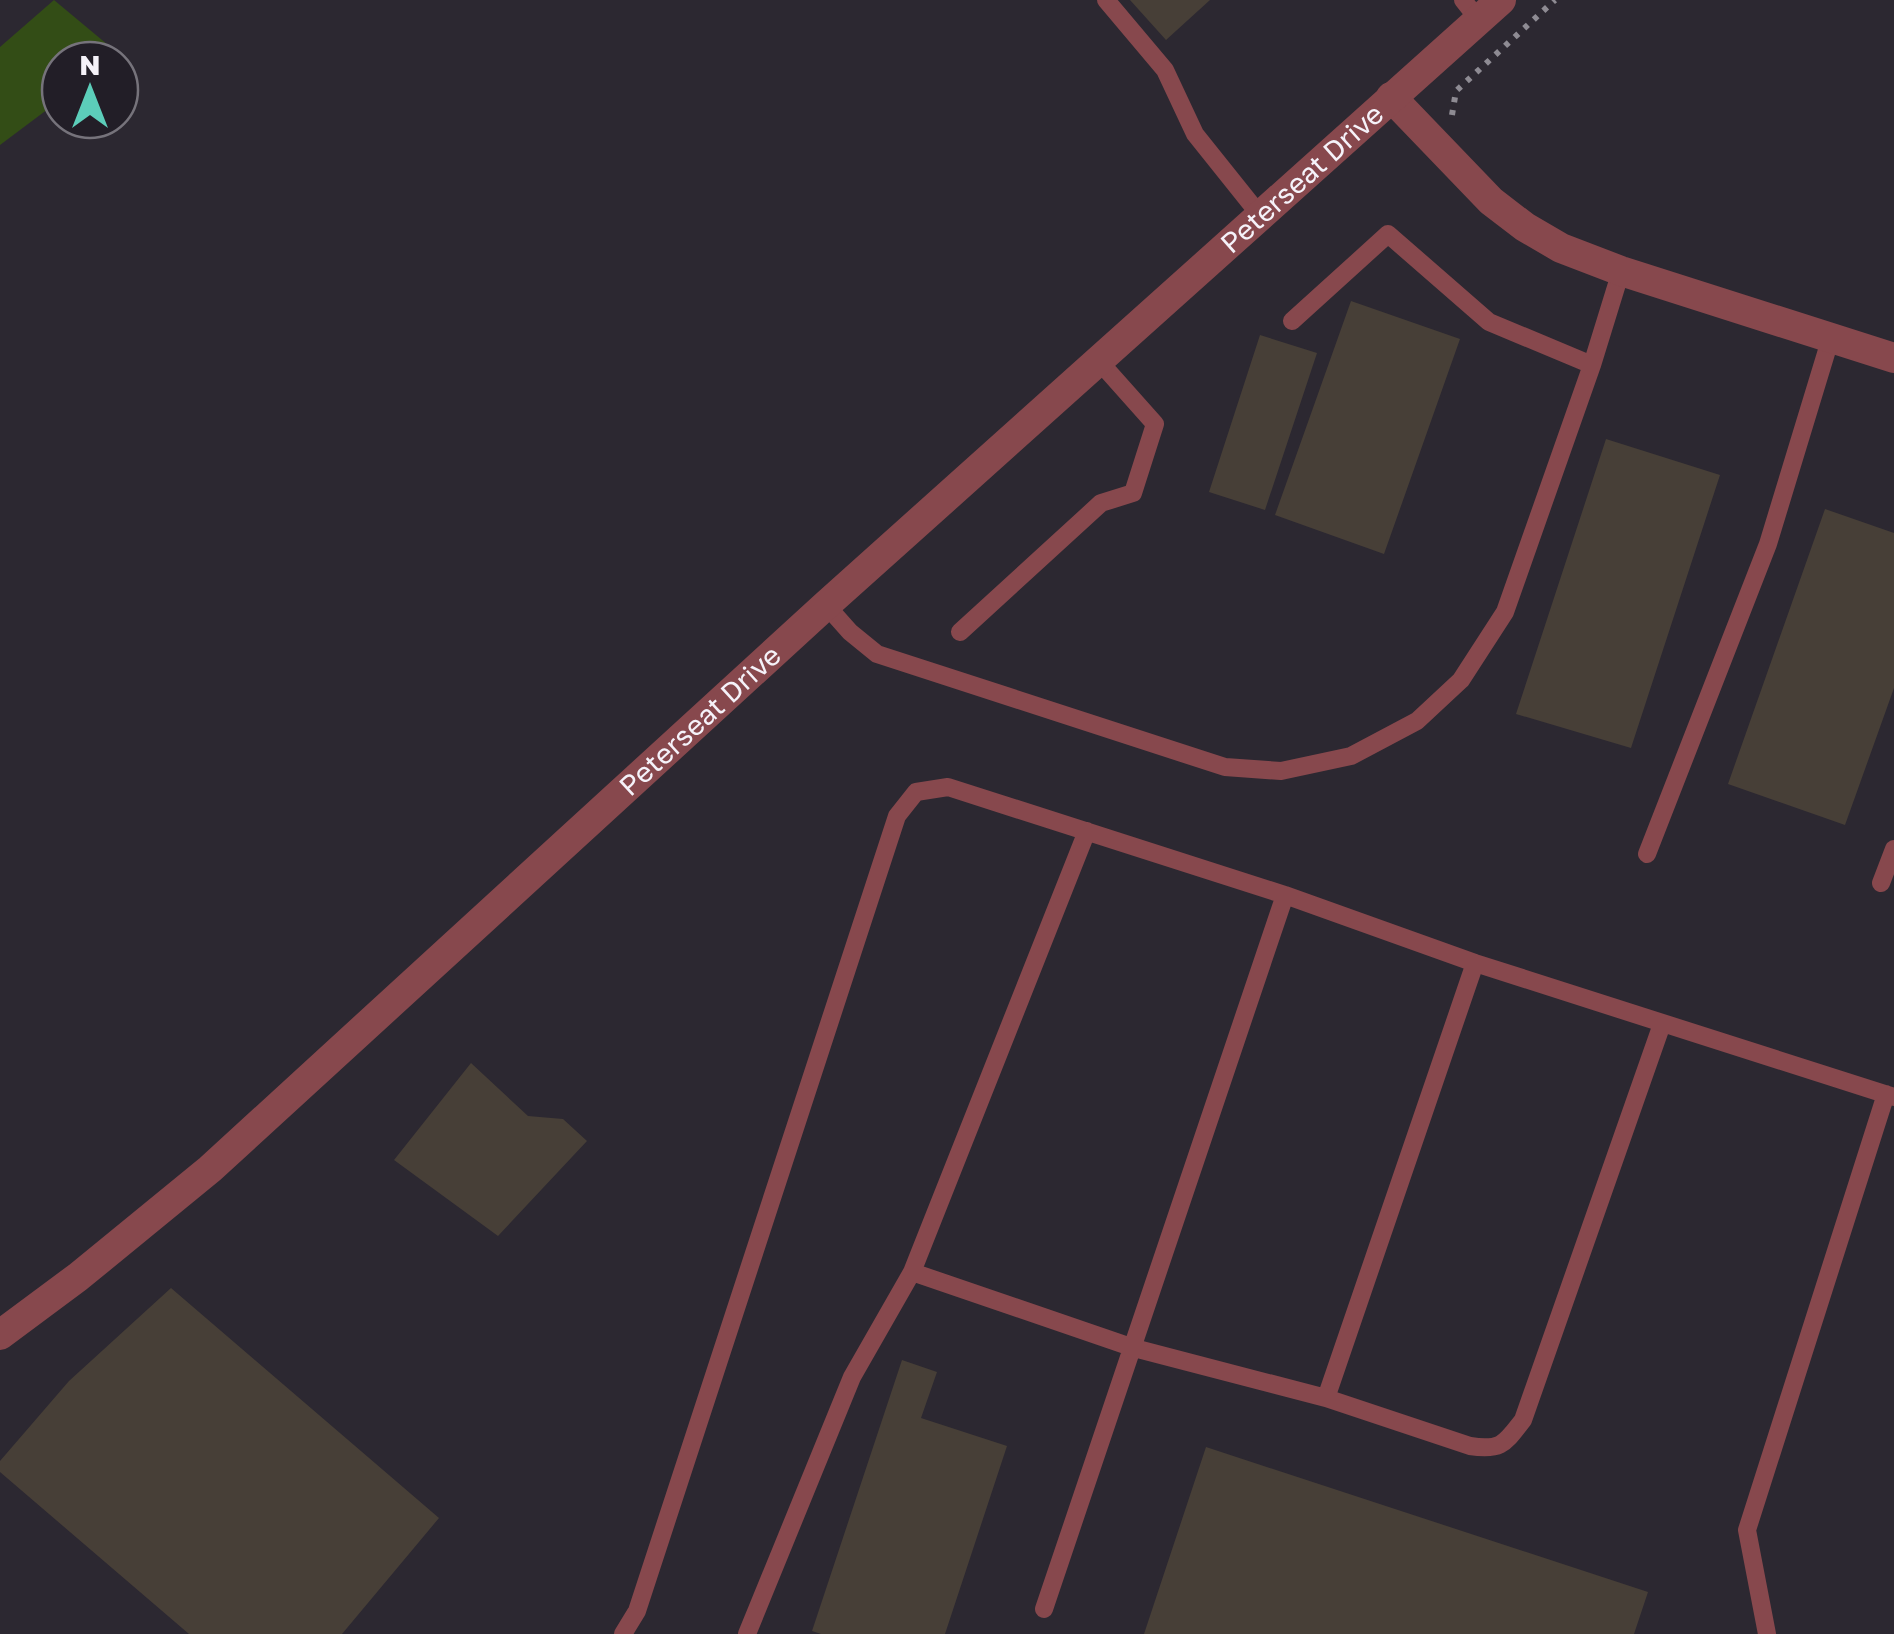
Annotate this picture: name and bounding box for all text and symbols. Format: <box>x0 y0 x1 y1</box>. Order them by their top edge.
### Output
north arrow <box>40 40 140 140</box>
text: N <box>79 48 101 81</box>
street label: Peterseat Drive <box>1213 97 1390 259</box>
street label: Peterseat Drive <box>612 638 787 802</box>

